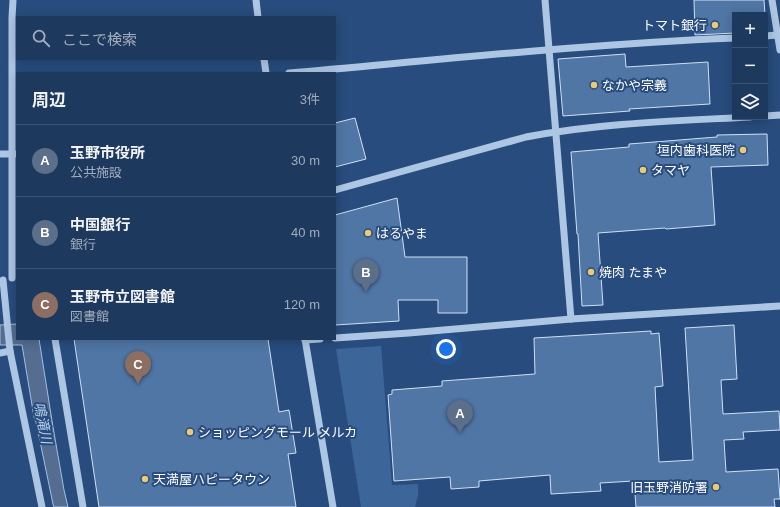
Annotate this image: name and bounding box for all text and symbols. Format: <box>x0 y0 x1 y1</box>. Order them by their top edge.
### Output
map controls <box>732 12 768 120</box>
button: + <box>732 12 768 48</box>
search box <box>16 16 336 60</box>
place label: トマト銀行 <box>642 18 707 33</box>
marker: トマト銀行 <box>710 20 720 30</box>
icon: search <box>30 27 52 49</box>
text: ここで検索 <box>62 31 137 48</box>
button: − <box>732 48 768 84</box>
place label: なかや宗義 <box>602 78 667 93</box>
marker: なかや宗義 <box>589 80 599 90</box>
button: layers <box>732 84 768 120</box>
text: 周辺 <box>32 91 66 110</box>
text: 3件 <box>300 92 320 107</box>
place label: 垣内歯科医院 <box>657 143 735 158</box>
text: 玉野市役所 <box>70 144 145 161</box>
marker: 垣内歯科医院 <box>738 145 748 155</box>
text: A <box>40 153 50 168</box>
text: 30 m <box>291 153 320 168</box>
place label: タマヤ <box>651 163 690 178</box>
text: 公共施設 <box>70 165 122 180</box>
marker: タマヤ <box>638 165 648 175</box>
text: 中国銀行 <box>70 216 130 233</box>
text: B <box>40 225 50 240</box>
text: 40 m <box>291 225 320 240</box>
place label: はるやま <box>376 226 428 241</box>
marker: はるやま <box>363 228 373 238</box>
text: 銀行 <box>70 237 96 252</box>
pin: B <box>353 259 379 292</box>
place label: 焼肉 たまや <box>599 265 667 280</box>
marker: 焼肉 たまや <box>586 267 596 277</box>
text: 玉野市立図書館 <box>70 288 175 305</box>
text: C <box>40 297 50 312</box>
text: 120 m <box>284 297 320 312</box>
text: 図書館 <box>70 309 109 324</box>
your location <box>436 339 456 359</box>
pin: C <box>125 351 151 384</box>
pin: A <box>447 400 473 433</box>
water label: 鳴滝川 <box>31 401 55 447</box>
place label: ショッピングモール メルカ <box>198 425 357 440</box>
marker: ショッピングモール メルカ <box>185 427 195 437</box>
place label: 天満屋ハピータウン <box>153 472 270 487</box>
marker: 天満屋ハピータウン <box>140 474 150 484</box>
place label: 旧玉野消防署 <box>630 480 708 495</box>
marker: 旧玉野消防署 <box>711 482 721 492</box>

